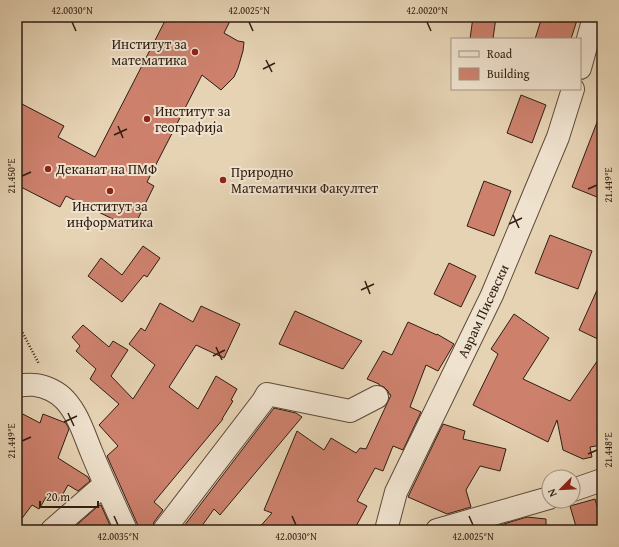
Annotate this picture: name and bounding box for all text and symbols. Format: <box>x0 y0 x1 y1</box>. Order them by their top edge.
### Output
text: 42.0030°N <box>51 3 93 18</box>
text: 42.0025°N <box>228 3 270 18</box>
text: 42.0020°N <box>406 3 448 18</box>
place label: Институт за математика <box>111 34 187 70</box>
legend <box>451 38 581 90</box>
text: Road <box>487 45 513 62</box>
marker: Институт за математика <box>190 47 200 57</box>
text: Building <box>487 65 530 82</box>
place label: Институт за географија <box>155 101 231 137</box>
marker: Институт за географија <box>142 114 152 124</box>
text: 21.450°E <box>4 158 19 194</box>
place label: Деканат на ПМФ <box>55 159 157 179</box>
place label: Природно Математички Факултет <box>231 162 378 198</box>
marker: Деканат на ПМФ <box>43 164 53 174</box>
text: 21.449°E <box>601 167 616 203</box>
marker: Природно Математички Факултет <box>218 175 228 185</box>
marker: Институт за информатика <box>105 186 115 196</box>
place label: Институт за информатика <box>67 196 153 232</box>
street label: Аврам Писевски <box>452 261 514 361</box>
text: 21.449°E <box>4 423 19 459</box>
text: 21.448°E <box>601 432 616 468</box>
north arrow <box>541 469 581 509</box>
scale bar <box>40 483 98 509</box>
text: N <box>543 486 561 500</box>
text: 20 m <box>46 488 70 505</box>
text: 42.0035°N <box>97 529 139 544</box>
text: 42.0030°N <box>275 529 317 544</box>
text: 42.0025°N <box>452 529 494 544</box>

